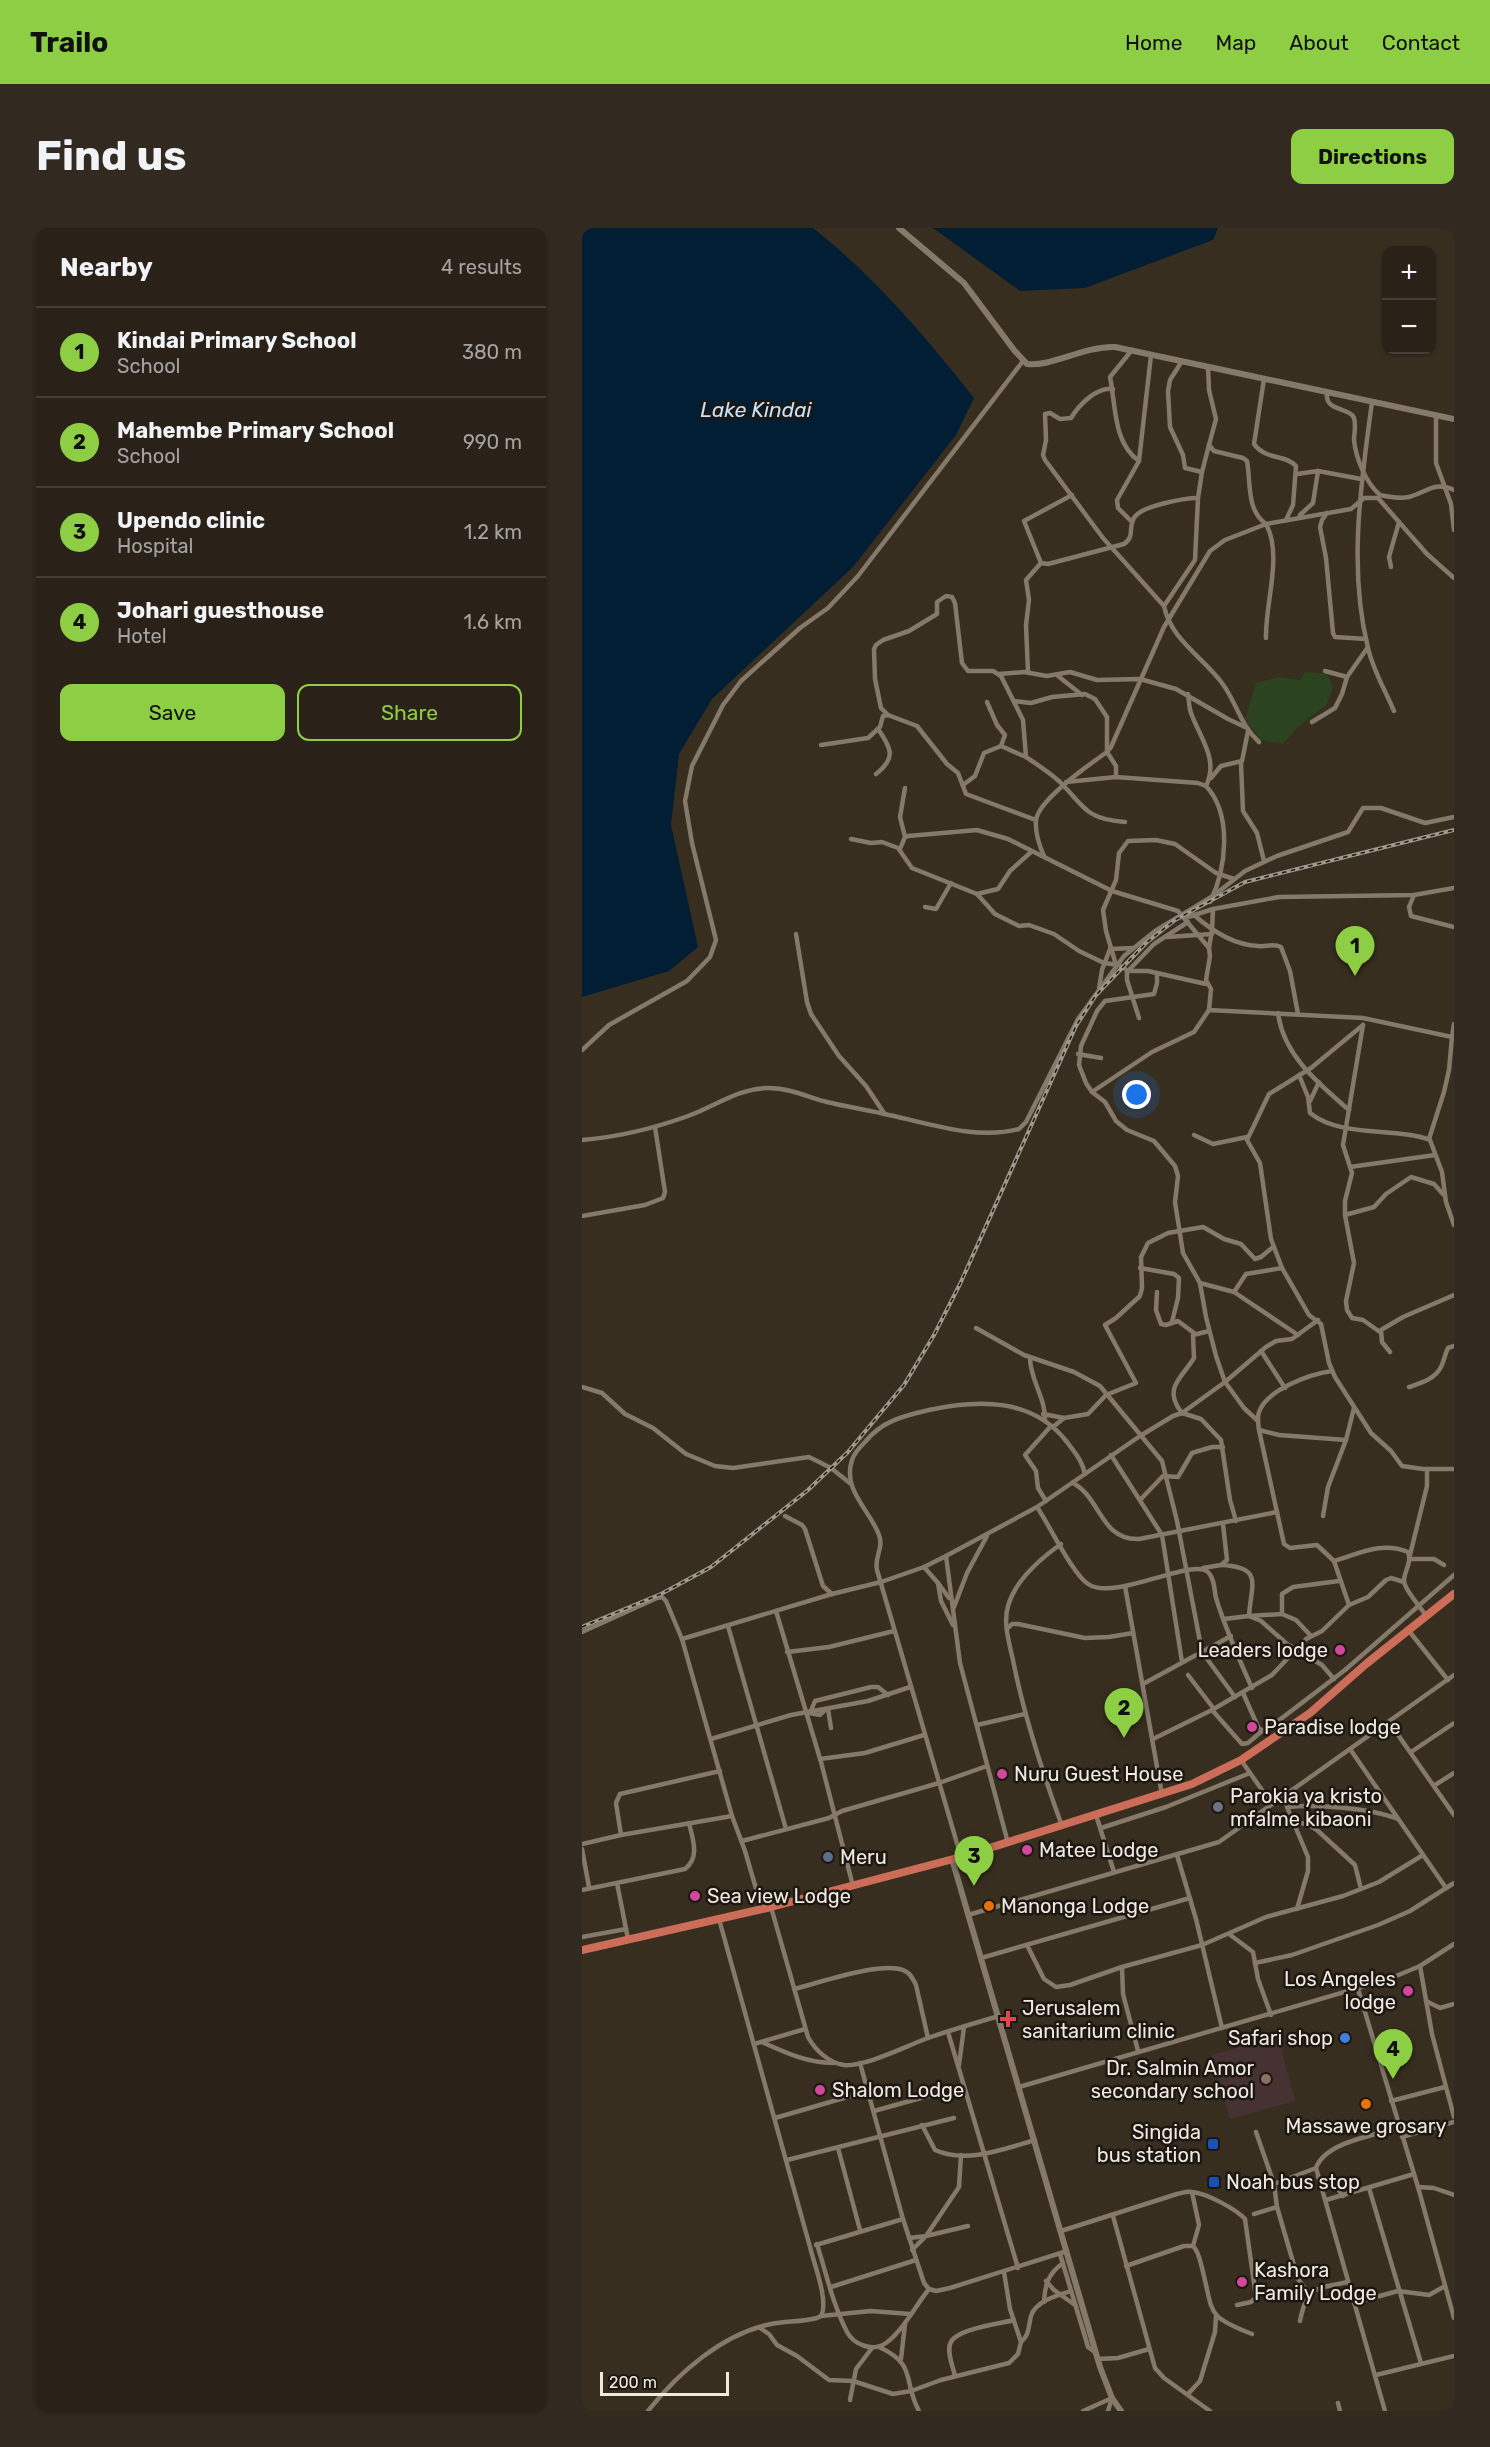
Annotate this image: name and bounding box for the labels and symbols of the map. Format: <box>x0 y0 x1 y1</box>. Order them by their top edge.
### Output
water label: Lake Kindai <box>700 397 813 422</box>
pin: 1 <box>1336 926 1374 976</box>
your location <box>1122 1080 1151 1109</box>
place label: Leaders lodge <box>1198 1638 1328 1662</box>
marker: Leaders lodge <box>1333 1643 1347 1657</box>
pin: 2 <box>1104 1688 1144 1738</box>
place label: Paradise lodge <box>1264 1715 1401 1739</box>
marker: Paradise lodge <box>1245 1720 1259 1734</box>
place label: Nuru Guest House <box>1014 1762 1183 1786</box>
marker: Nuru Guest House <box>995 1767 1009 1781</box>
place label: Parokia ya kristo mfalme kibaoni <box>1230 1784 1382 1831</box>
marker: Parokia ya kristo mfalme kibaoni <box>1211 1800 1225 1814</box>
pin: 3 <box>954 1836 994 1886</box>
place label: Matee Lodge <box>1039 1838 1159 1862</box>
marker: Matee Lodge <box>1020 1843 1034 1857</box>
place label: Meru <box>840 1845 887 1869</box>
marker: Meru <box>821 1850 835 1864</box>
place label: Sea view Lodge <box>707 1884 851 1908</box>
marker: Sea view Lodge <box>688 1889 702 1903</box>
place label: Manonga Lodge <box>1001 1894 1149 1918</box>
marker: Manonga Lodge <box>982 1899 996 1913</box>
place label: Los Angeles lodge <box>1284 1967 1396 2014</box>
marker: Los Angeles lodge <box>1401 1984 1415 1998</box>
place label: Jerusalem sanitarium clinic <box>1022 1996 1175 2043</box>
marker: Jerusalem sanitarium clinic <box>999 2010 1017 2028</box>
place label: Safari shop <box>1228 2026 1333 2050</box>
pin: 4 <box>1374 2030 1412 2079</box>
marker: Safari shop <box>1338 2031 1352 2045</box>
place label: Dr. Salmin Amor secondary school <box>1091 2056 1254 2103</box>
marker: Dr. Salmin Amor secondary school <box>1259 2072 1273 2086</box>
place label: Shalom Lodge <box>832 2078 964 2102</box>
marker: Shalom Lodge <box>813 2083 827 2097</box>
marker: Massawe grosary <box>1359 2097 1373 2111</box>
place label: Massawe grosary <box>1286 2114 1446 2138</box>
place label: Singida bus station <box>1097 2120 1201 2167</box>
marker: Singida bus station <box>1206 2137 1220 2151</box>
place label: Noah bus stop <box>1226 2170 1360 2194</box>
marker: Noah bus stop <box>1207 2175 1221 2189</box>
place label: Kashora Family Lodge <box>1254 2258 1377 2305</box>
marker: Kashora Family Lodge <box>1235 2275 1249 2289</box>
scale bar <box>600 2369 729 2396</box>

